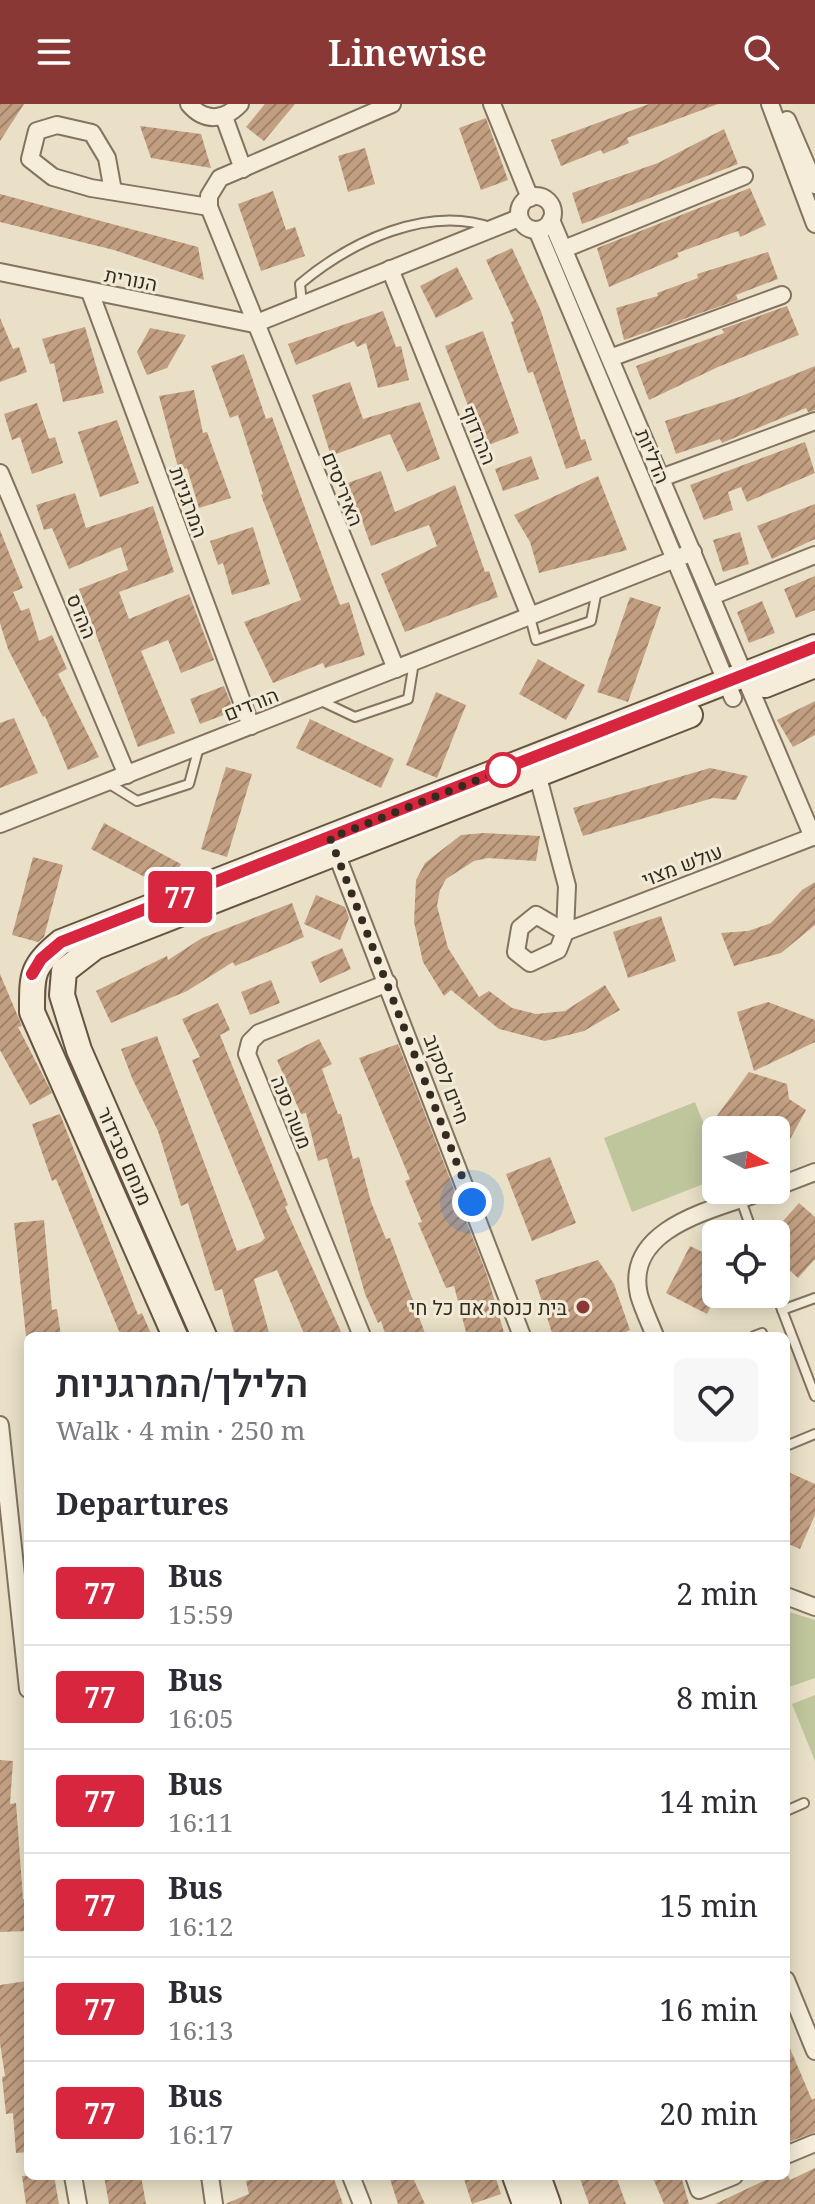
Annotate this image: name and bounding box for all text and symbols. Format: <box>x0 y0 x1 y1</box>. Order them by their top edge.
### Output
text: Linewise <box>328 28 487 77</box>
icon: menu <box>32 30 76 74</box>
icon: search <box>739 30 783 74</box>
street label: הנורית <box>102 261 160 297</box>
street label: ההרדוף <box>455 401 503 469</box>
street label: הדליות <box>629 425 677 487</box>
street label: האיריסים <box>316 448 370 530</box>
street label: המרגניות <box>164 463 214 541</box>
street label: ההדס <box>60 589 104 643</box>
street label: הורדים <box>220 681 282 727</box>
unlabelled marker <box>486 753 520 787</box>
street label: עולש מצוי <box>638 837 726 893</box>
line badge: 77 <box>144 871 216 923</box>
text: 77 <box>164 878 196 916</box>
street label: חיים לסקוב <box>418 1030 476 1128</box>
street label: משה סנה <box>265 1071 319 1153</box>
street label: מנחם סבידור <box>91 1102 159 1210</box>
north arrow <box>702 1116 790 1204</box>
map controls <box>702 1116 790 1308</box>
your location <box>452 1182 492 1222</box>
button: locate <box>702 1220 790 1308</box>
place label: בית כנסת אם כל חי <box>409 1294 567 1321</box>
marker: בית כנסת אם כל חי <box>574 1298 592 1316</box>
text: הלילך/המרגניות <box>56 1356 308 1408</box>
button: heart <box>674 1358 758 1442</box>
text: Walk · 4 min · 250 m <box>56 1412 305 1448</box>
text: Departures <box>56 1483 229 1524</box>
text: Bus <box>168 1555 223 1596</box>
text: 2 min <box>676 1573 758 1614</box>
text: 77 <box>84 1574 116 1612</box>
text: 15:59 <box>168 1596 234 1632</box>
text: Bus <box>168 1659 223 1700</box>
text: 8 min <box>676 1677 758 1718</box>
text: 77 <box>84 1678 116 1716</box>
text: 16:05 <box>168 1700 234 1736</box>
text: Bus <box>168 1763 223 1804</box>
text: 14 min <box>659 1781 758 1822</box>
text: 77 <box>84 1782 116 1820</box>
text: 16:11 <box>168 1804 234 1840</box>
text: Bus <box>168 1867 223 1908</box>
text: 15 min <box>659 1885 758 1926</box>
text: 77 <box>84 1886 116 1924</box>
text: 16:12 <box>168 1908 234 1944</box>
text: Bus <box>168 1971 223 2012</box>
text: 16 min <box>659 1989 758 2030</box>
text: 77 <box>84 1990 116 2028</box>
text: 16:13 <box>168 2012 234 2048</box>
text: Bus <box>168 2075 223 2116</box>
text: 20 min <box>659 2093 758 2134</box>
text: 77 <box>84 2094 116 2132</box>
text: 16:17 <box>168 2116 234 2152</box>

